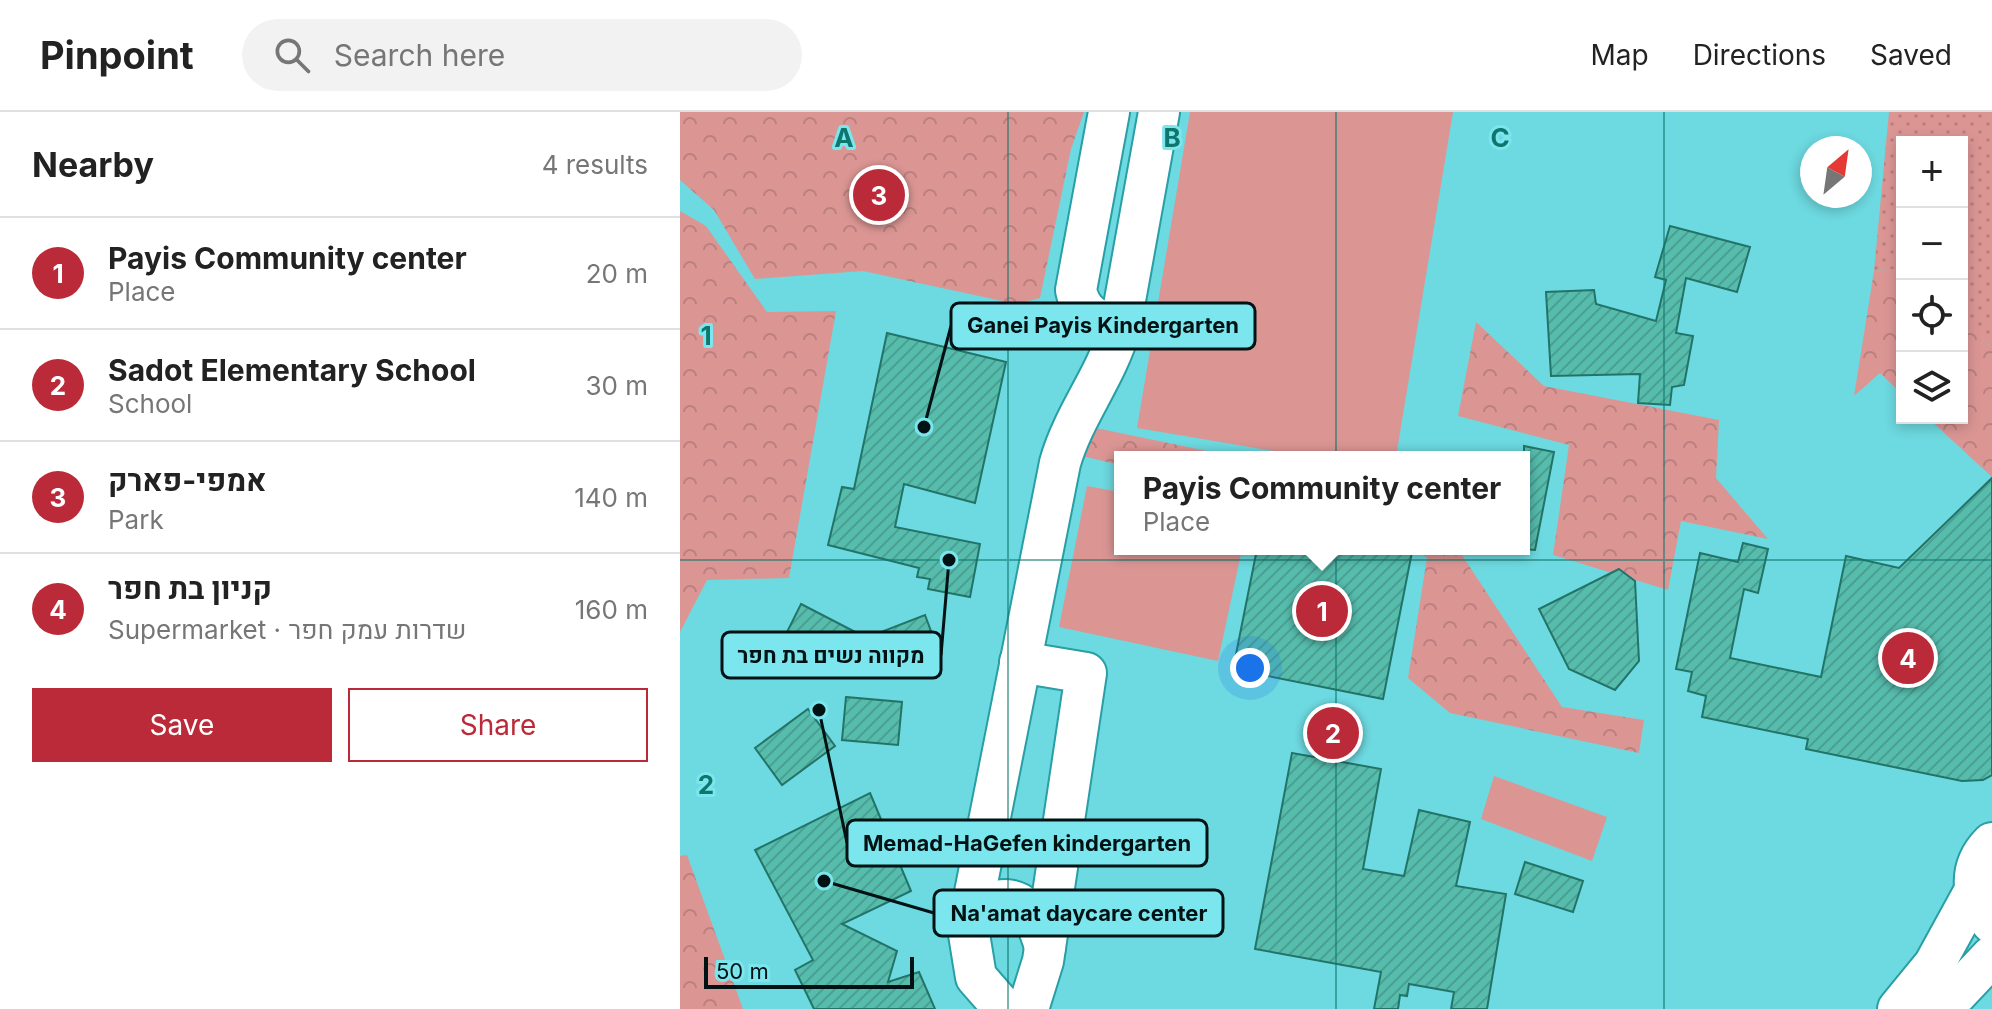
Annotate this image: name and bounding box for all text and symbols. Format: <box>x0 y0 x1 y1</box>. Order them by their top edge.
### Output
search box <box>242 19 802 91</box>
text: Pinpoint <box>40 32 194 78</box>
icon: search <box>270 33 314 77</box>
text: Search here <box>334 37 505 73</box>
text: Map <box>1590 38 1649 72</box>
text: Directions <box>1693 38 1826 72</box>
text: Saved <box>1870 38 1952 72</box>
text: A <box>834 122 854 153</box>
text: B <box>1163 122 1181 153</box>
text: C <box>1490 122 1510 153</box>
north arrow <box>1800 136 1872 208</box>
map controls <box>1896 136 1968 424</box>
button: + <box>1896 136 1968 208</box>
text: Nearby <box>32 144 154 185</box>
text: 4 results <box>542 149 648 180</box>
pin: 3 <box>853 165 905 225</box>
button: − <box>1896 208 1968 280</box>
text: Payis Community center <box>108 240 467 276</box>
text: 1 <box>52 258 64 289</box>
text: 20 m <box>586 258 648 289</box>
text: Place <box>108 276 176 307</box>
button: locate <box>1896 280 1968 352</box>
callout: Ganei Payis Kindergarten <box>951 303 1255 349</box>
text: Ganei Payis Kindergarten <box>967 312 1239 338</box>
text: 1 <box>700 320 712 351</box>
text: Sadot Elementary School <box>108 352 476 388</box>
button: layers <box>1896 352 1968 424</box>
text: 2 <box>50 370 66 401</box>
text: 30 m <box>585 370 648 401</box>
text: School <box>108 388 192 419</box>
popup <box>1114 451 1530 555</box>
text: אמפי-פארק <box>108 462 266 498</box>
text: Payis Community center <box>1143 470 1501 506</box>
text: 3 <box>50 482 66 513</box>
text: 140 m <box>574 482 648 513</box>
text: Park <box>108 504 164 535</box>
text: Place <box>1143 506 1210 537</box>
text: קניון בת חפר <box>108 570 272 606</box>
pin: 1 <box>1296 581 1348 641</box>
text: 4 <box>49 594 67 625</box>
text: 160 m <box>575 594 648 625</box>
text: Supermarket · שדרות עמק חפר <box>108 614 466 645</box>
pin: 4 <box>1882 628 1934 688</box>
callout: מקווה נשים בת חפר <box>722 632 941 678</box>
text: מקווה נשים בת חפר <box>737 642 925 668</box>
your location <box>1230 648 1270 688</box>
button: Save <box>32 688 332 762</box>
button: Share <box>348 688 648 762</box>
pin: 2 <box>1307 703 1359 763</box>
text: 2 <box>698 769 714 800</box>
callout: Memad-HaGefen kindergarten <box>847 820 1207 866</box>
text: Memad-HaGefen kindergarten <box>863 830 1191 856</box>
callout: Na'amat daycare center <box>934 890 1223 936</box>
text: Na'amat daycare center <box>951 900 1207 926</box>
scale bar <box>704 953 914 989</box>
text: 50 m <box>716 958 769 984</box>

